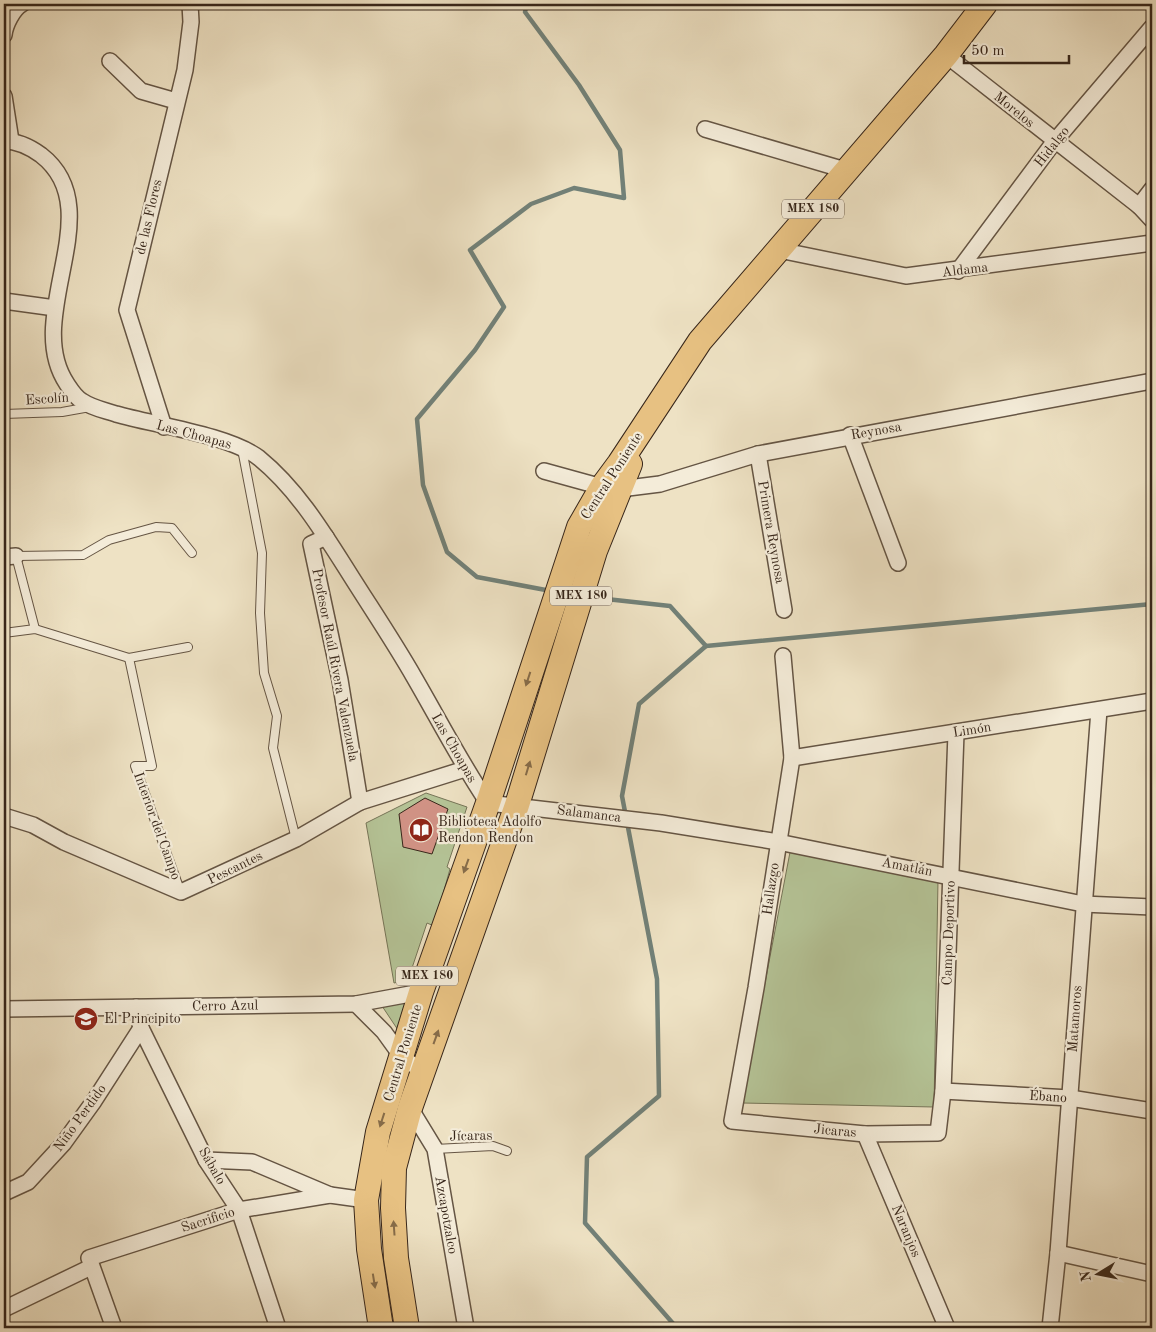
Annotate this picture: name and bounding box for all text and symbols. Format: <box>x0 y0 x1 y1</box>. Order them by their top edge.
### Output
scale bar <box>964 32 1068 64</box>
text: 50 m <box>971 44 1005 59</box>
street label: Morelos <box>991 90 1037 130</box>
street label: Hidalgo <box>1032 124 1072 170</box>
street label: de las Flores <box>134 178 164 256</box>
road number: MEX 180 <box>782 200 844 218</box>
street label: Aldama <box>941 260 989 280</box>
street label: Escolín <box>25 390 70 408</box>
street label: Las Choapas <box>155 418 233 452</box>
street label: Reynosa <box>849 420 903 442</box>
street label: Central Poniente <box>579 430 645 522</box>
street label: Primera Reynosa <box>755 479 787 585</box>
street label: Profesor Raúl Rivera Valenzuela <box>309 567 361 763</box>
road number: MEX 180 <box>550 586 612 606</box>
one-way arrow <box>524 672 532 687</box>
street label: Las Choapas <box>429 711 479 785</box>
street label: Limón <box>952 720 993 740</box>
one-way arrow <box>525 760 533 775</box>
street label: Interior del Campo <box>131 770 183 882</box>
street label: Salamanca <box>556 803 622 825</box>
place label: Biblioteca Adolfo Rendon Rendon <box>438 815 542 845</box>
library icon: Biblioteca Adolfo Rendon Rendon <box>408 817 434 843</box>
street label: Pescantes <box>205 849 265 887</box>
street label: Amatlán <box>880 855 934 879</box>
one-way arrow <box>462 859 469 874</box>
street label: Hallazgo <box>760 862 782 916</box>
street label: Campo Deportivo <box>940 880 958 986</box>
road number: MEX 180 <box>396 966 458 986</box>
street label: Matamoros <box>1066 985 1084 1053</box>
street label: Cerro Azul <box>192 998 258 1014</box>
street label: Central Poniente <box>382 1003 424 1103</box>
school or university icon: El Principito <box>73 1006 99 1032</box>
place label: El Principito <box>104 1012 181 1026</box>
one-way arrow <box>432 1029 440 1044</box>
street label: Niño Perdido <box>51 1082 109 1154</box>
street label: Ébano <box>1028 1086 1068 1105</box>
one-way arrow <box>377 1113 385 1128</box>
street label: Jicaras <box>813 1122 857 1140</box>
street label: Jícaras <box>449 1129 493 1143</box>
street label: Sábalo <box>196 1145 228 1187</box>
street label: Azcapotzalco <box>432 1175 460 1255</box>
street label: Naranjos <box>889 1203 923 1259</box>
street label: Sacrificio <box>179 1205 237 1235</box>
one-way arrow <box>390 1220 398 1236</box>
north arrow <box>1074 1250 1124 1300</box>
text: N <box>1078 1269 1094 1283</box>
one-way arrow <box>370 1273 378 1289</box>

